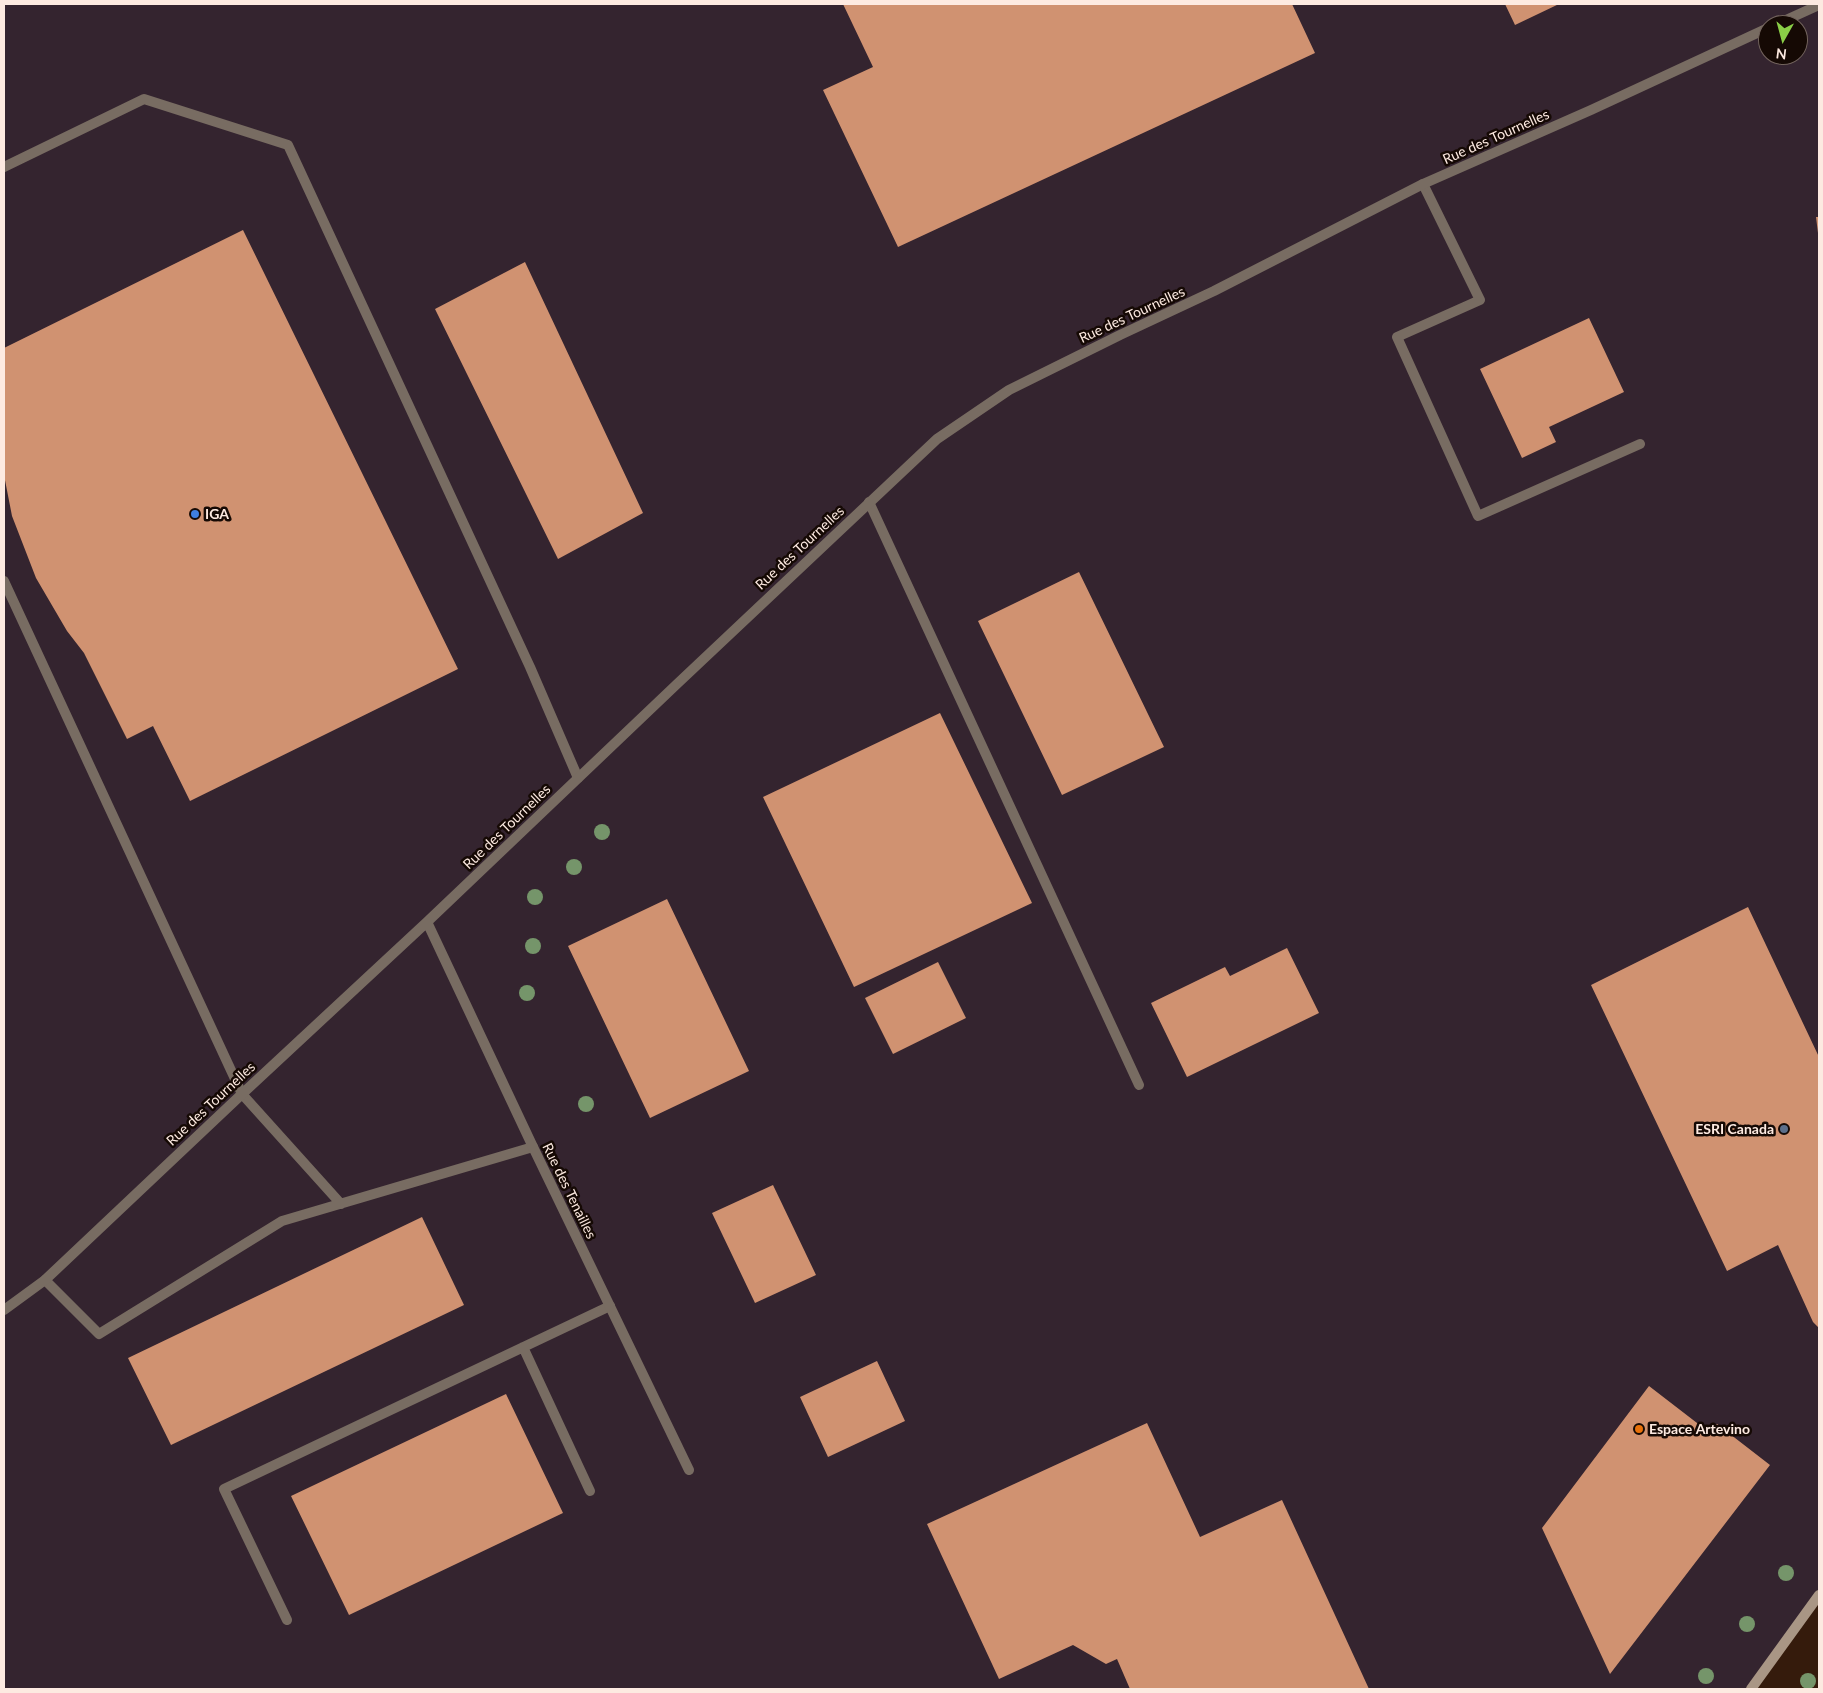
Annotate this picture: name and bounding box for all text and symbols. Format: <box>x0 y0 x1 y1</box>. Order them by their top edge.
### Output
north arrow <box>1758 15 1808 65</box>
text: N <box>1775 45 1788 63</box>
street label: Rue des Tournelles <box>1440 106 1552 168</box>
street label: Rue des Tournelles <box>1076 283 1188 347</box>
street label: Rue des Tournelles <box>752 503 848 593</box>
place label: IGA <box>205 506 229 522</box>
marker: IGA <box>189 508 201 520</box>
street label: Rue des Tournelles <box>460 781 554 873</box>
street label: Rue des Tournelles <box>163 1059 259 1149</box>
place label: ESRI Canada <box>1695 1121 1774 1137</box>
marker: ESRI Canada <box>1778 1123 1790 1135</box>
street label: Rue des Tenailles <box>539 1140 599 1242</box>
place label: Espace Artevino <box>1649 1421 1750 1437</box>
marker: Espace Artevino <box>1633 1423 1645 1435</box>

